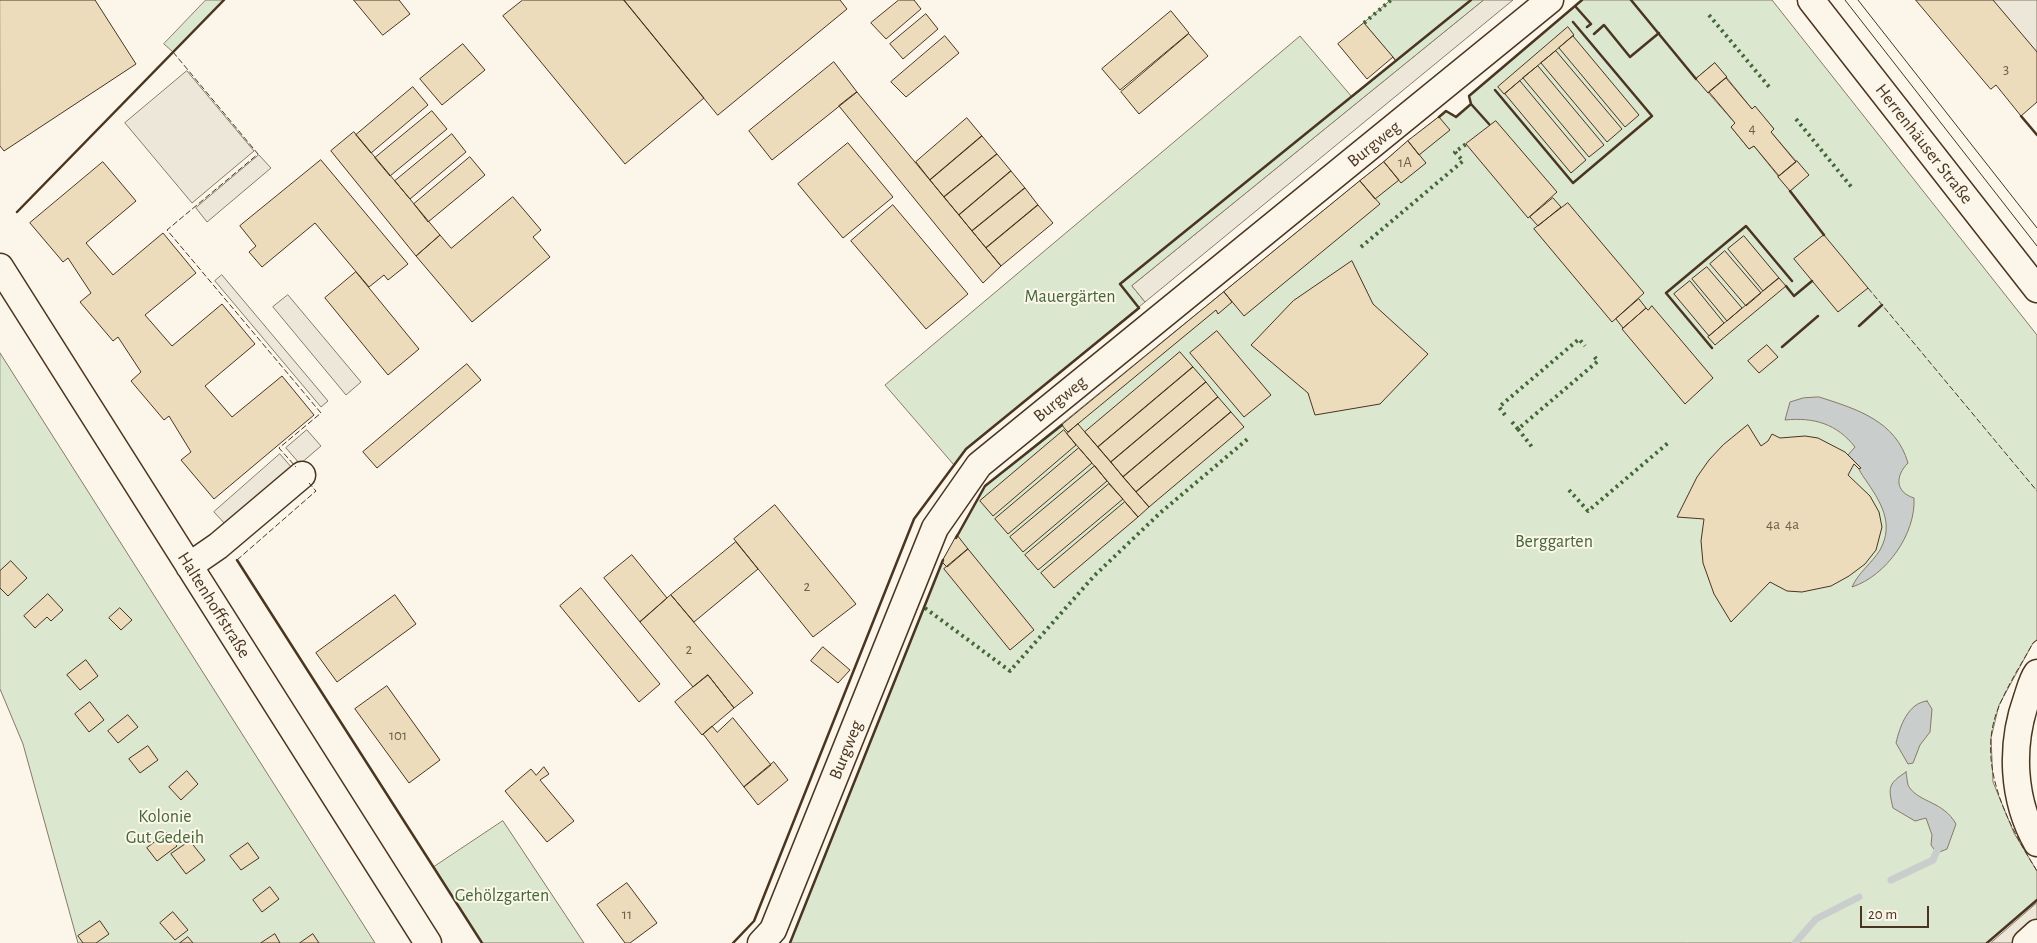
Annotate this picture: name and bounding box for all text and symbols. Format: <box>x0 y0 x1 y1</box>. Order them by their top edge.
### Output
house number: 3 <box>2003 60 2009 78</box>
street label: Herrenhäuser Straße <box>1870 80 1978 208</box>
street label: Burgweg <box>1343 116 1405 172</box>
house number: 4 <box>1748 119 1756 137</box>
house number: 1A <box>1398 153 1412 171</box>
park label: Mauergärten <box>1024 286 1116 308</box>
street label: Burgweg <box>1029 371 1091 427</box>
house number: 4a <box>1766 515 1780 533</box>
house number: 4a <box>1785 515 1799 533</box>
park label: Berggarten <box>1515 531 1593 553</box>
street label: Haltenhoffstraße <box>173 548 255 662</box>
house number: 2 <box>804 577 810 595</box>
house number: 2 <box>686 640 692 658</box>
street label: Burgweg <box>824 717 868 783</box>
house number: 101 <box>389 726 407 744</box>
park label: Kolonie Gut Gedeih <box>126 806 204 849</box>
park label: Gehölzgarten <box>455 885 549 907</box>
scale bar <box>1862 896 1931 928</box>
house number: 11 <box>622 905 632 923</box>
text: 20 m <box>1868 907 1897 922</box>

